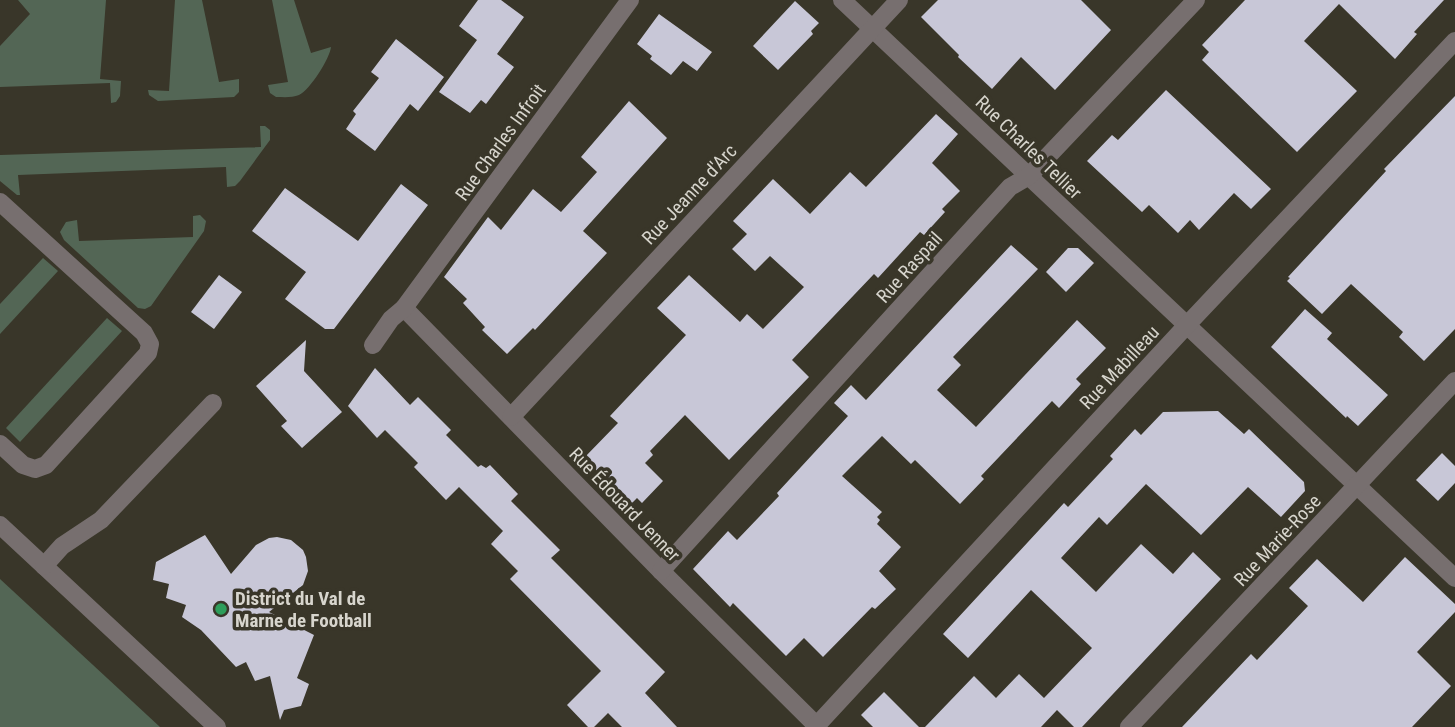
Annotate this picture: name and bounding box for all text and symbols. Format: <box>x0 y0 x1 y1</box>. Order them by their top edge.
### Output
street label: Rue Charles Infroit <box>450 79 550 205</box>
street label: Rue Charles Tellier <box>971 91 1087 204</box>
street label: Rue Jeanne d'Arc <box>637 139 742 249</box>
street label: Rue Raspail <box>872 227 947 308</box>
street label: Rue Mabilleau <box>1075 321 1164 414</box>
street label: Rue Édouard Jenner <box>564 443 685 566</box>
street label: Rue Marie-Rose <box>1229 490 1326 591</box>
place label: District du Val de Marne de Football <box>235 587 372 632</box>
marker: District du Val de Marne de Football <box>213 601 229 617</box>

